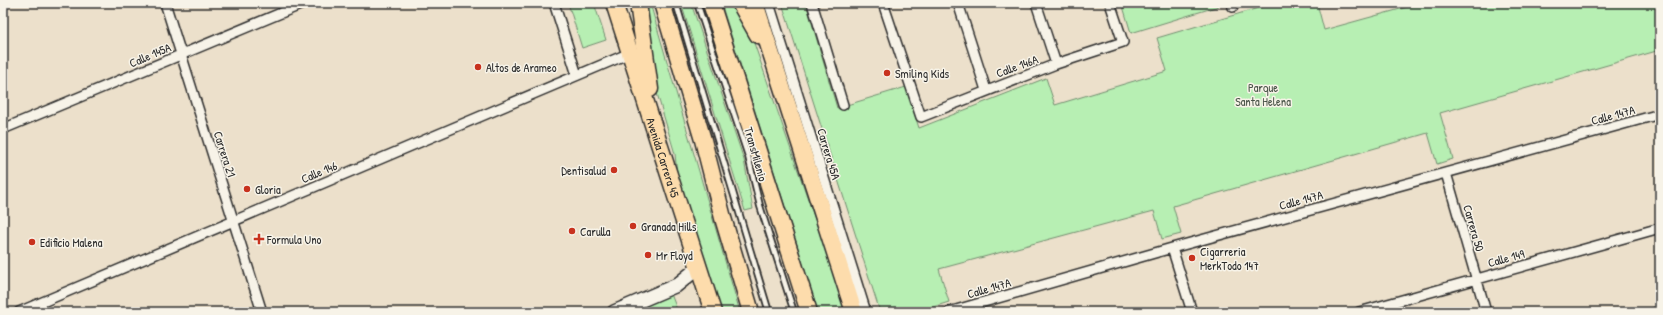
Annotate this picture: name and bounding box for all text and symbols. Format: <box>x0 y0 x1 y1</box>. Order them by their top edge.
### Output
street label: Calle 145A <box>127 39 174 71</box>
street label: Calle 146A <box>994 51 1040 81</box>
place label: Altos de Arameo <box>486 59 557 76</box>
marker: Altos de Arameo <box>473 62 483 72</box>
place label: Smiling Kids <box>895 65 949 82</box>
marker: Smiling Kids <box>882 68 892 78</box>
park label: Parque Santa Helena <box>1235 79 1291 110</box>
street label: Calle 147A <box>1589 101 1637 129</box>
street label: Avenida Carrera 45 <box>643 115 684 199</box>
street label: TransMilenio <box>740 125 772 183</box>
street label: Carrera 45A <box>813 126 845 182</box>
street label: Carrera 21 <box>210 129 240 179</box>
street label: Calle 146 <box>298 157 340 187</box>
place label: Dentisalud <box>561 162 606 179</box>
marker: Dentisalud <box>609 165 619 175</box>
place label: Gloria <box>255 181 281 198</box>
marker: Gloria <box>242 184 252 194</box>
street label: Calle 147A <box>1277 186 1325 214</box>
street label: Carrera 50 <box>1459 203 1489 253</box>
place label: Granada Hills <box>641 218 697 235</box>
marker: Granada Hills <box>628 221 638 231</box>
place label: Carulla <box>580 223 611 240</box>
marker: Carulla <box>567 226 577 236</box>
place label: Formula Uno <box>266 231 322 248</box>
place label: Edificio Malena <box>40 234 103 251</box>
marker: Formula Uno <box>254 234 264 244</box>
marker: Edificio Malena <box>27 237 37 247</box>
place label: Cigarreria MerkTodo 147 <box>1200 243 1259 274</box>
street label: Calle 149 <box>1486 245 1527 271</box>
place label: Mr Floyd <box>656 247 693 264</box>
marker: Mr Floyd <box>643 250 653 260</box>
marker: Cigarreria MerkTodo 147 <box>1187 253 1197 263</box>
street label: Calle 147A <box>965 274 1013 302</box>

